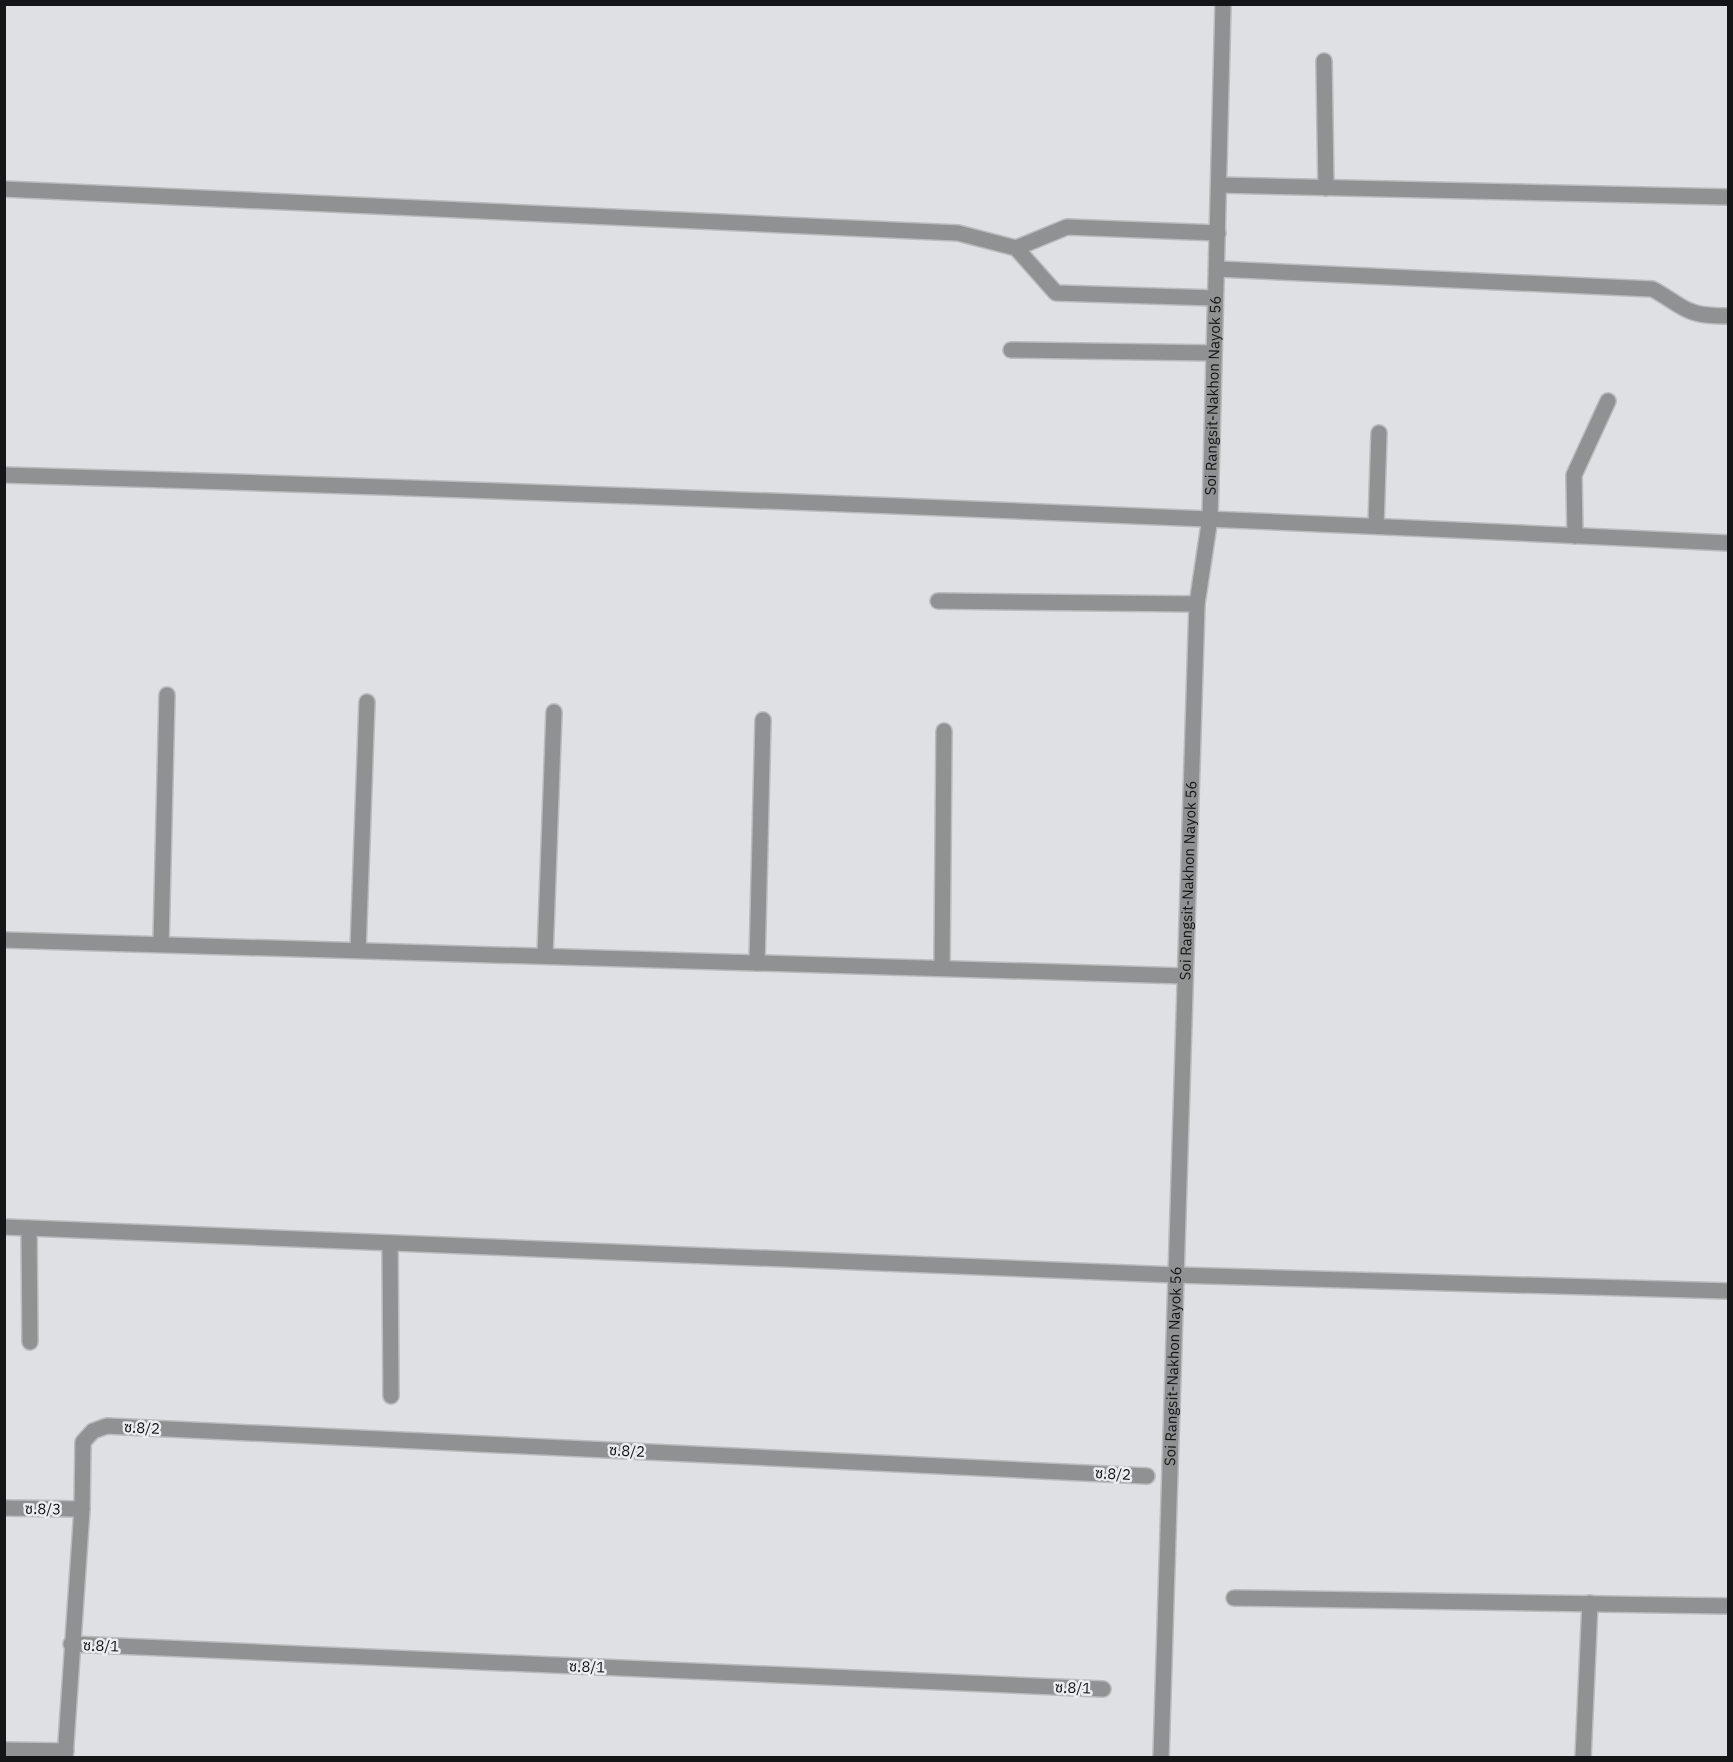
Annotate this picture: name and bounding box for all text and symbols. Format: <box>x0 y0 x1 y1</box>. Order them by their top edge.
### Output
street label: Soi Rangsit-Nakhon Nayok 56 <box>1201 295 1225 496</box>
street label: Soi Rangsit-Nakhon Nayok 56 <box>1175 780 1200 981</box>
street label: Soi Rangsit-Nakhon Nayok 56 <box>1160 1266 1185 1466</box>
street label: ซ.8/2 <box>123 1417 161 1438</box>
street label: ซ.8/2 <box>608 1440 646 1461</box>
street label: ซ.8/2 <box>1094 1463 1132 1484</box>
street label: ซ.8/3 <box>25 1499 61 1518</box>
street label: ซ.8/1 <box>83 1635 119 1656</box>
street label: ซ.8/1 <box>569 1656 605 1677</box>
street label: ซ.8/1 <box>1055 1677 1091 1698</box>

